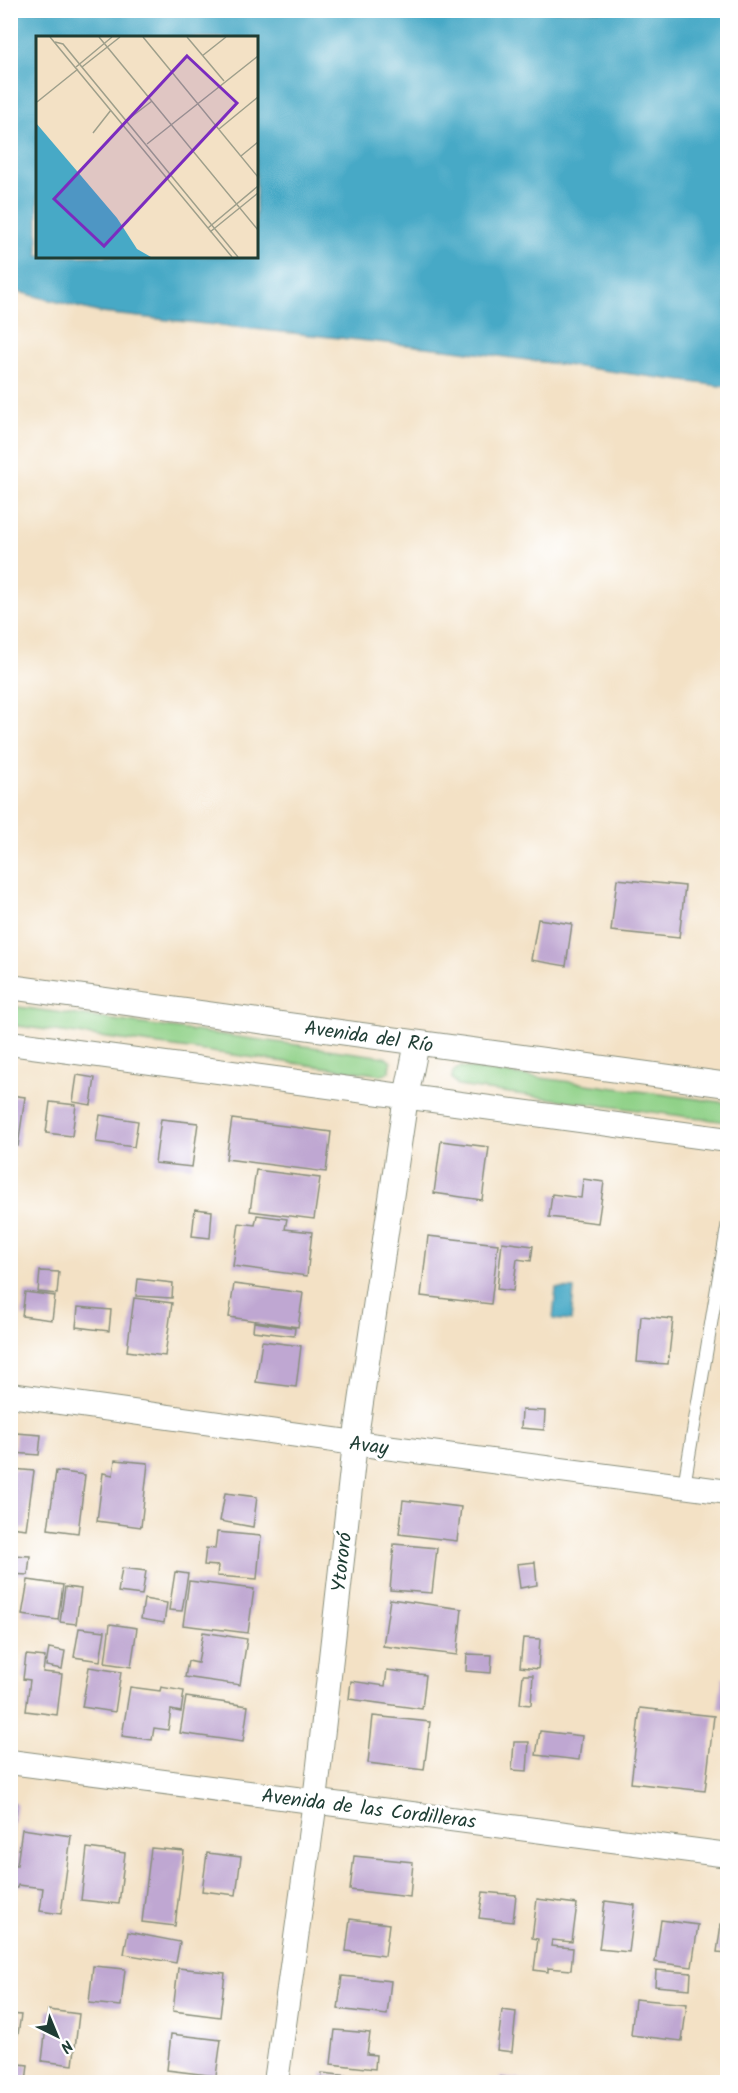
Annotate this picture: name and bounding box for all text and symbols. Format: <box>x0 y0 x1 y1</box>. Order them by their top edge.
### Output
inset map <box>36 36 258 258</box>
street label: Avenida del Río <box>302 1013 435 1063</box>
street label: Avay <box>347 1428 391 1466</box>
street label: Ytororó <box>324 1530 362 1594</box>
street label: Avenida de las Cordilleras <box>260 1781 478 1839</box>
north arrow <box>27 2006 87 2066</box>
text: N <box>54 2033 78 2058</box>

